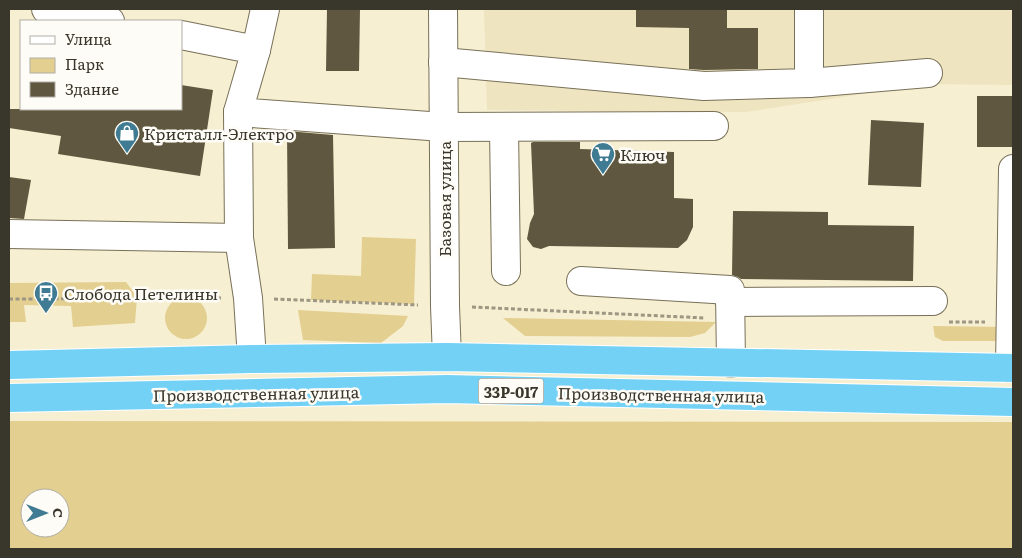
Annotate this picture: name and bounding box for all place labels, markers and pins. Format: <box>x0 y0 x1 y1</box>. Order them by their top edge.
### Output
shop icon: Кристалл-Электро <box>114 120 140 154</box>
place label: Кристалл-Электро <box>144 121 294 145</box>
supermarket icon: Ключ <box>590 141 616 175</box>
place label: Ключ <box>620 142 665 166</box>
bus stop icon: Слобода Петелины <box>33 280 59 314</box>
place label: Слобода Петелины <box>64 281 218 305</box>

